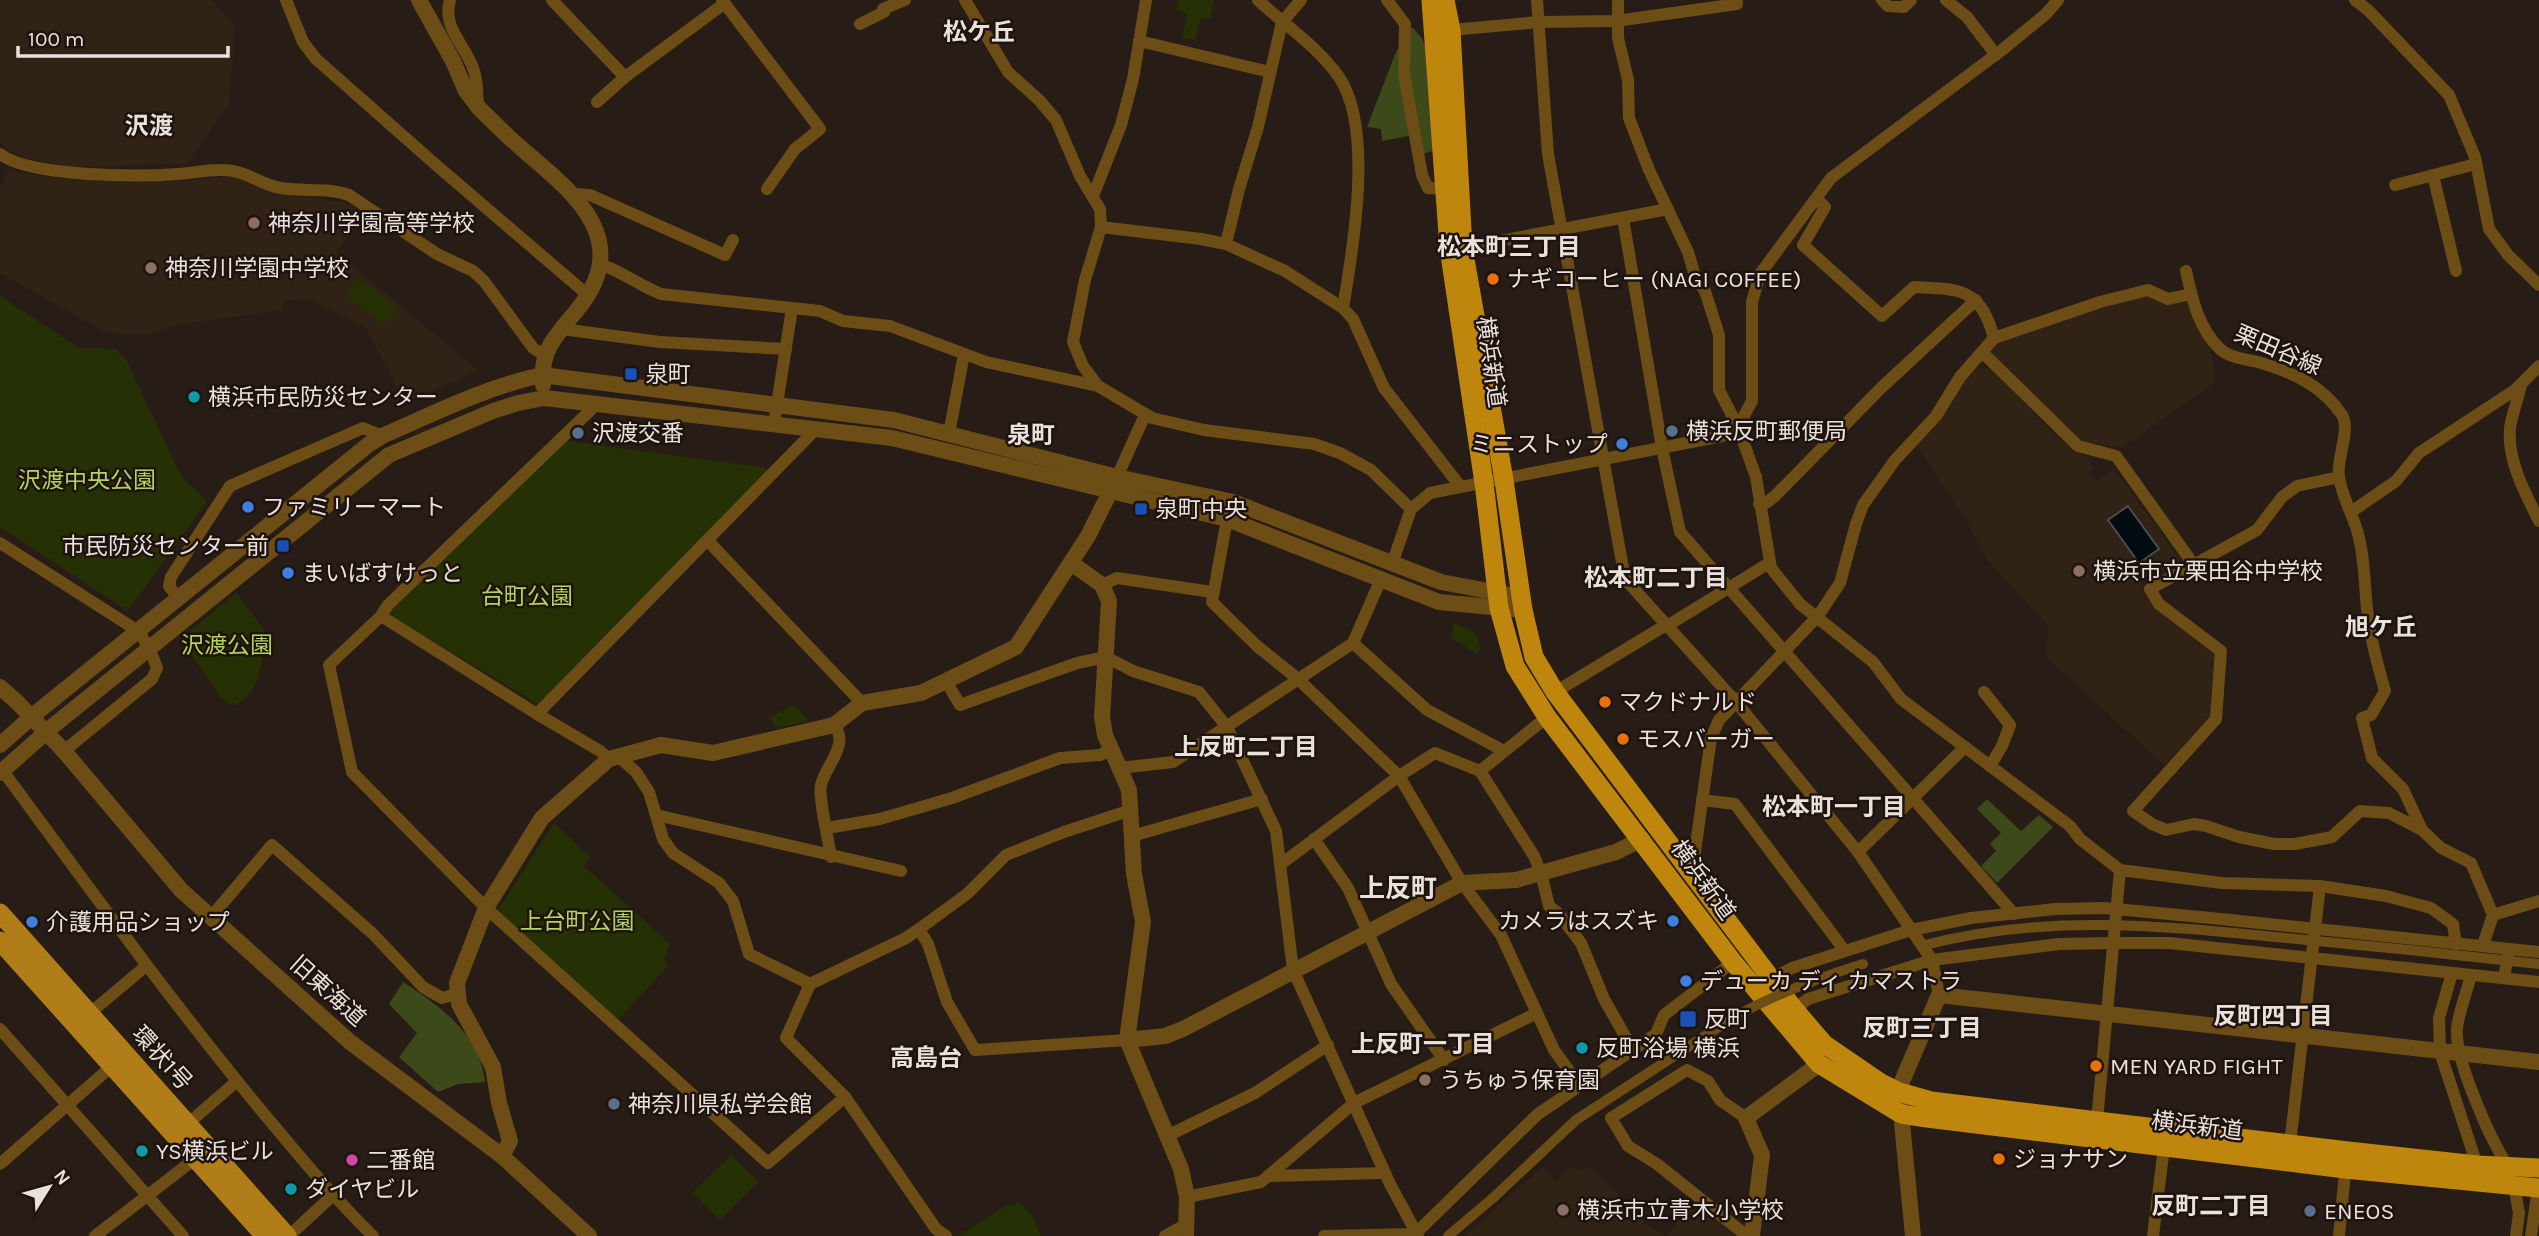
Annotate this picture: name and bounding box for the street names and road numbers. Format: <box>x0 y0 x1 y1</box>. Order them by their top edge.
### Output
street label: 横浜新道 <box>1471 315 1511 409</box>
street label: 栗田谷線 <box>2230 320 2326 380</box>
street label: 横浜新道 <box>1665 835 1741 925</box>
street label: 旧東海道 <box>285 950 371 1032</box>
street label: 環状1号 <box>126 1021 198 1095</box>
street label: 横浜新道 <box>2150 1107 2244 1145</box>

